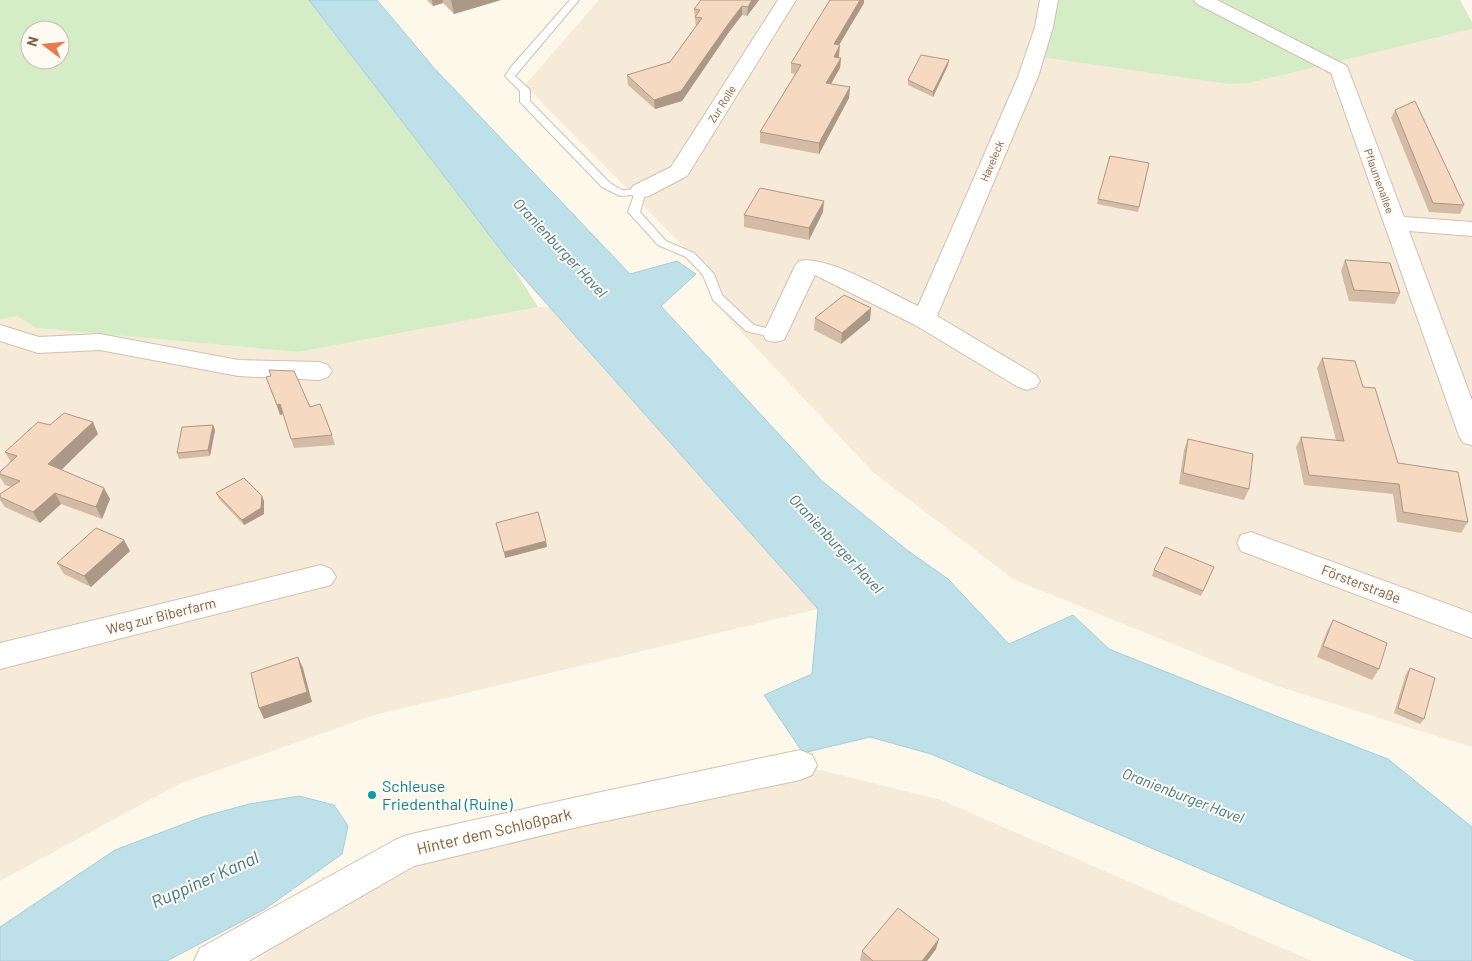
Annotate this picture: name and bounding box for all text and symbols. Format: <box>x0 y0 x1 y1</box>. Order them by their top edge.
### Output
north arrow <box>20 20 70 70</box>
text: N <box>23 34 41 48</box>
street label: Zur Rolle <box>705 82 738 125</box>
street label: Haveleck <box>977 138 1006 183</box>
street label: Pflaumenallee <box>1362 147 1397 215</box>
water label: Oranienburger Havel <box>510 194 612 301</box>
water label: Oranienburger Havel <box>786 490 888 597</box>
street label: Försterstraße <box>1319 561 1403 606</box>
street label: Weg zur Biberfarm <box>104 594 217 637</box>
water label: Oranienburger Havel <box>1120 764 1247 827</box>
place label: Schleuse Friedenthal (Ruine) <box>382 776 513 813</box>
marker: Schleuse Friedenthal (Ruine) <box>366 789 378 801</box>
street label: Hinter dem Schloßpark <box>415 803 573 858</box>
water label: Ruppiner Kanal <box>148 846 262 913</box>

